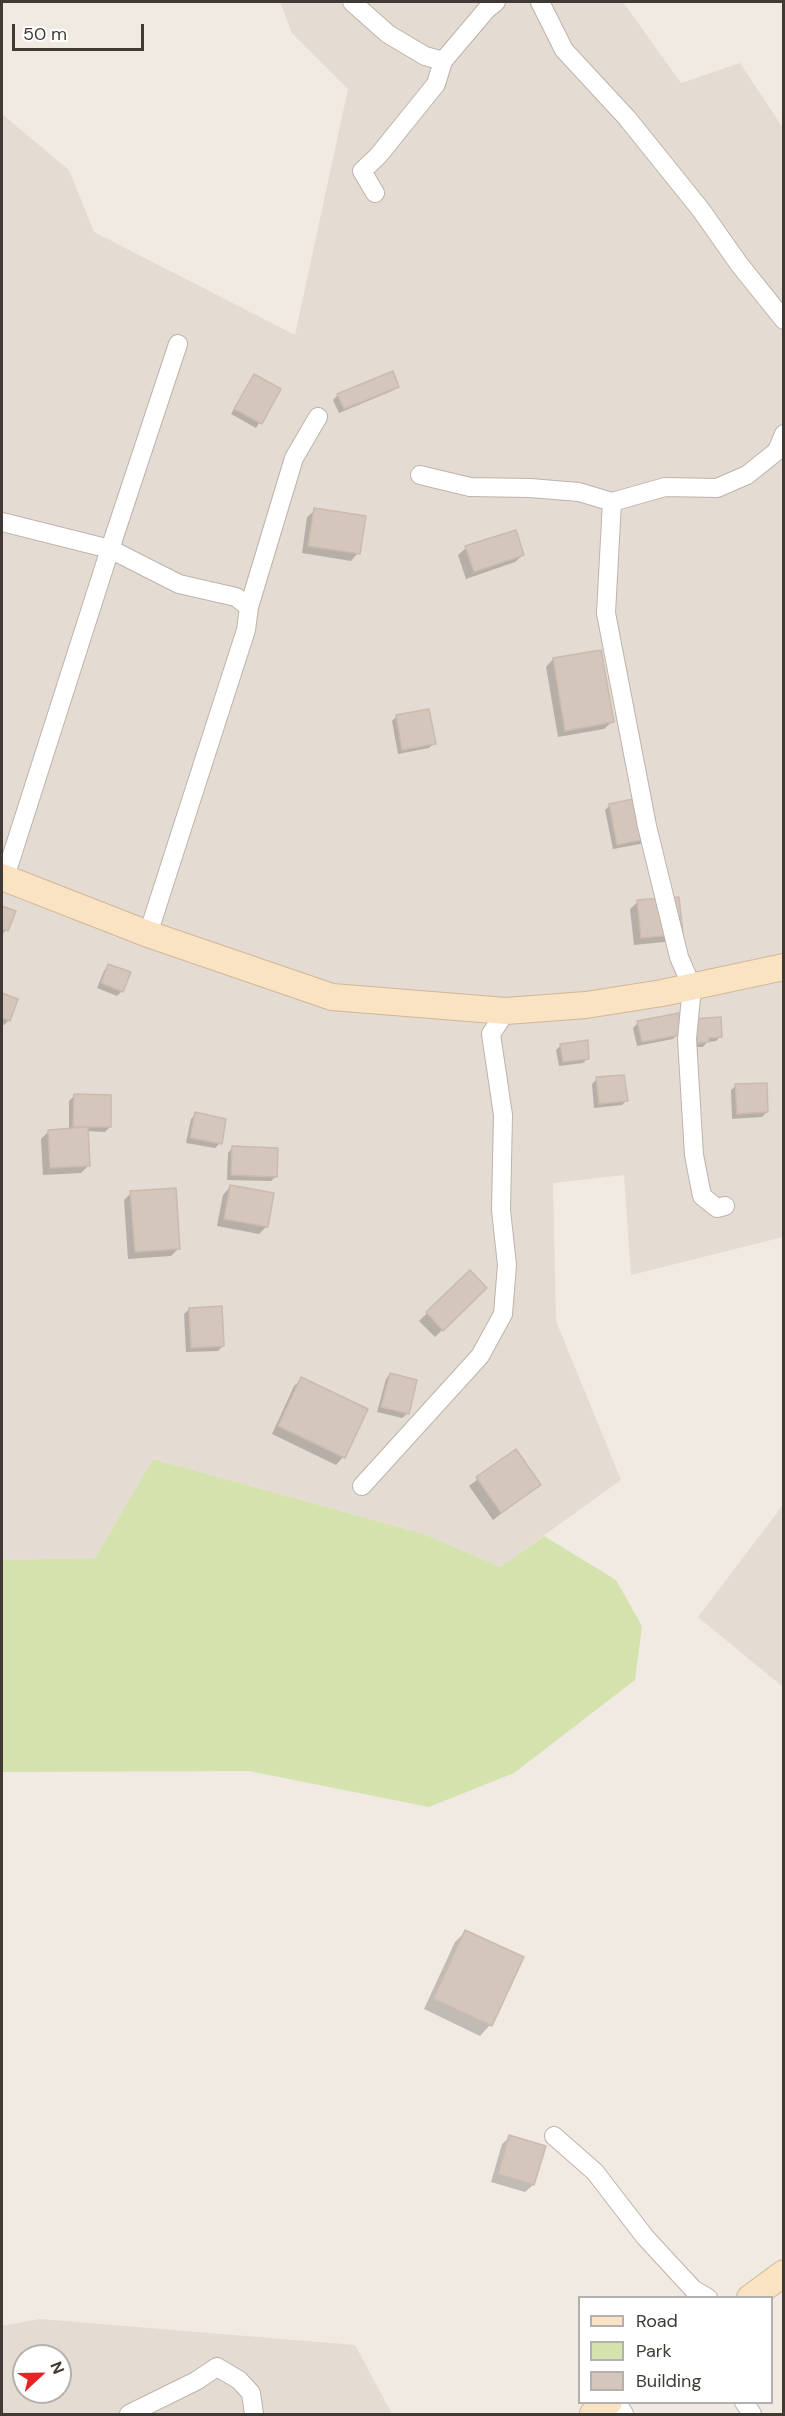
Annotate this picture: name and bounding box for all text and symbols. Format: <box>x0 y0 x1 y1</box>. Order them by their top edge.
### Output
scale bar <box>15 12 147 50</box>
text: 50 m <box>23 22 67 46</box>
legend <box>578 2296 773 2404</box>
text: Road <box>636 2309 678 2333</box>
text: Park <box>636 2339 672 2363</box>
north arrow <box>12 2344 72 2404</box>
text: N <box>45 2358 69 2377</box>
text: Building <box>636 2369 701 2393</box>

